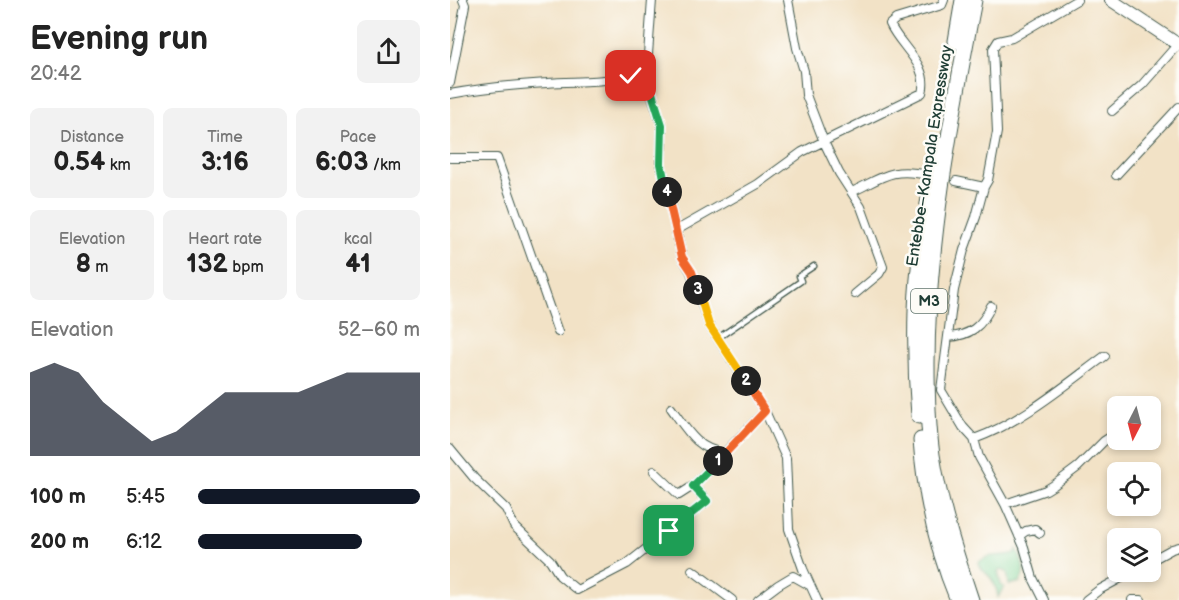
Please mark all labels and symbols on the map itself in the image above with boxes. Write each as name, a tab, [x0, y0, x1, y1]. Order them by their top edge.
street label: Entebbe–Kampala Expressway	[903, 43, 957, 268]
pin	[605, 50, 656, 101]
pin: 4	[652, 177, 682, 207]
pin: 3	[683, 275, 713, 305]
road number: M3	[911, 289, 947, 313]
pin: 2	[731, 366, 761, 396]
north arrow	[1107, 396, 1161, 450]
pin: 1	[703, 446, 733, 476]
pin	[643, 505, 694, 556]

